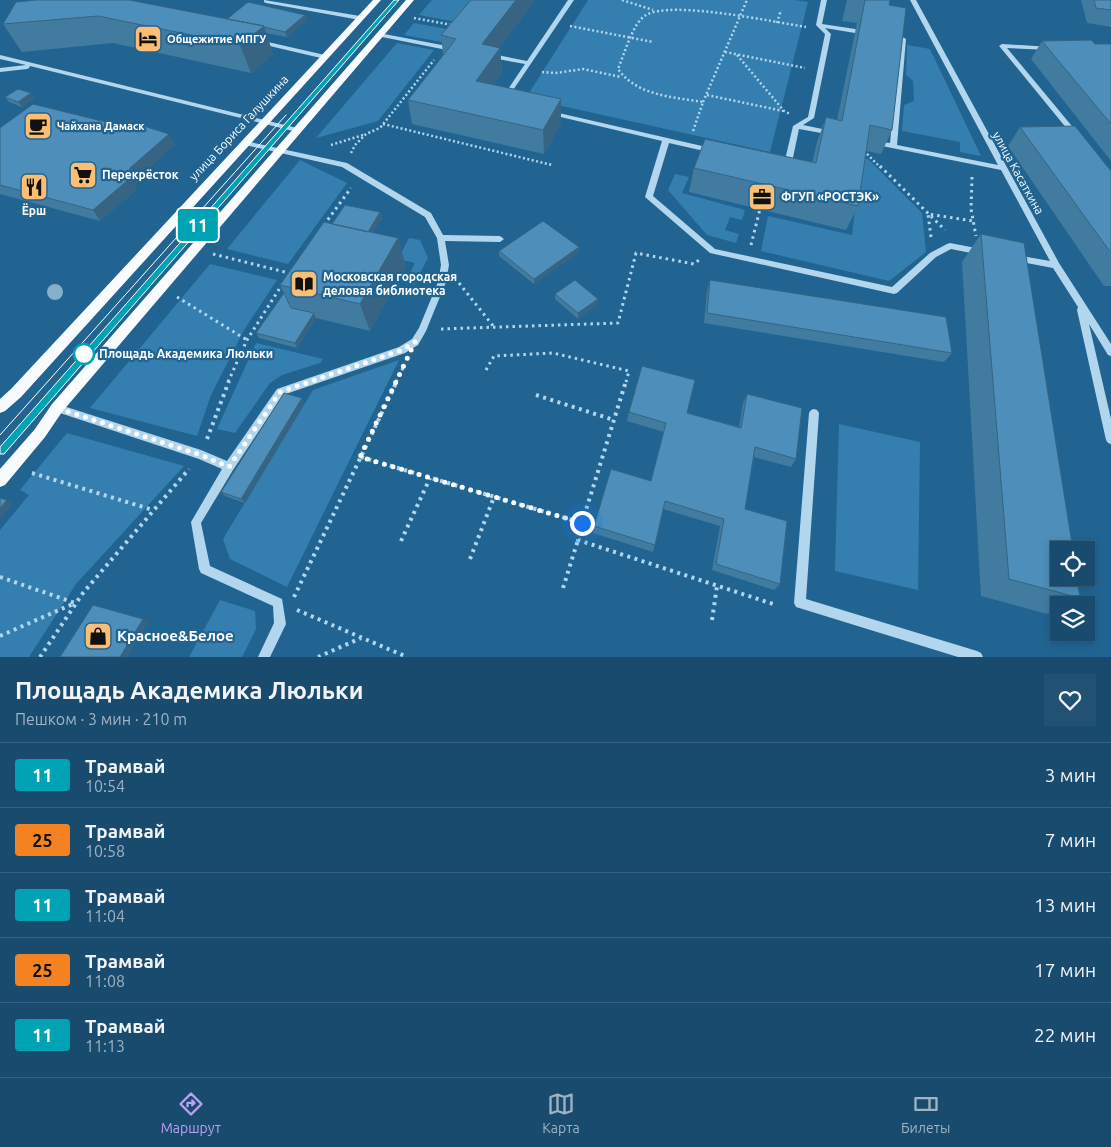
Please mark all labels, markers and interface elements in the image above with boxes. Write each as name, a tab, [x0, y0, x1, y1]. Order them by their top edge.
hotel icon: Общежитие МПГУ	[133, 24, 163, 54]
place label: Общежитие МПГУ	[167, 33, 266, 45]
street label: улица Бориса Галушкина	[187, 72, 291, 183]
cafe icon: Чайхана Дамаск	[23, 111, 53, 141]
place label: Чайхана Дамаск	[57, 120, 145, 132]
street label: улица Касаткина	[990, 129, 1047, 216]
supermarket icon: Перекрёсток	[68, 160, 98, 190]
place label: Перекрёсток	[102, 168, 179, 181]
restaurant icon: Ёрш	[19, 172, 49, 202]
office icon: ФГУП «РОСТЭК»	[747, 182, 777, 212]
place label: ФГУП «РОСТЭК»	[781, 190, 879, 203]
place label: Ёрш	[22, 203, 46, 217]
line badge: 11	[176, 209, 220, 241]
text: 11	[188, 215, 208, 235]
library icon: Московская городская деловая библиотека	[289, 269, 319, 299]
place label: Московская городская деловая библиотека	[323, 270, 457, 297]
marker: Площадь Академика Люльки	[73, 343, 95, 365]
place label: Площадь Академика Люльки	[99, 347, 273, 360]
your location	[570, 511, 595, 536]
map controls	[1050, 541, 1095, 641]
button: locate	[1050, 541, 1095, 586]
button: layers	[1050, 596, 1095, 641]
shop icon: Красное&Белое	[83, 621, 113, 651]
place label: Красное&Белое	[117, 627, 234, 644]
button: heart	[1044, 674, 1096, 726]
text: Площадь Академика Люльки	[15, 677, 363, 704]
text: Пешком · 3 мин · 210 m	[15, 710, 187, 728]
text: Трамвай	[85, 755, 165, 777]
text: 3 мин	[1045, 764, 1096, 786]
text: 11	[32, 765, 53, 785]
text: 10:54	[85, 777, 125, 795]
text: Трамвай	[85, 820, 165, 842]
text: 7 мин	[1045, 829, 1096, 851]
text: 25	[32, 830, 53, 850]
text: 10:58	[85, 842, 125, 860]
text: Трамвай	[85, 885, 165, 907]
text: 13 мин	[1034, 894, 1096, 916]
text: 11	[32, 895, 53, 915]
text: 11:04	[85, 907, 125, 925]
text: Трамвай	[85, 950, 165, 972]
text: 17 мин	[1034, 959, 1096, 981]
text: 25	[32, 960, 53, 980]
text: 11:08	[85, 972, 125, 990]
text: Трамвай	[85, 1015, 165, 1037]
text: 22 мин	[1034, 1024, 1096, 1046]
text: 11	[32, 1025, 53, 1045]
text: 11:13	[85, 1037, 125, 1055]
tab: Маршрут	[161, 1090, 221, 1136]
tab: Карта	[542, 1090, 580, 1136]
tab: Билеты	[901, 1090, 950, 1136]

